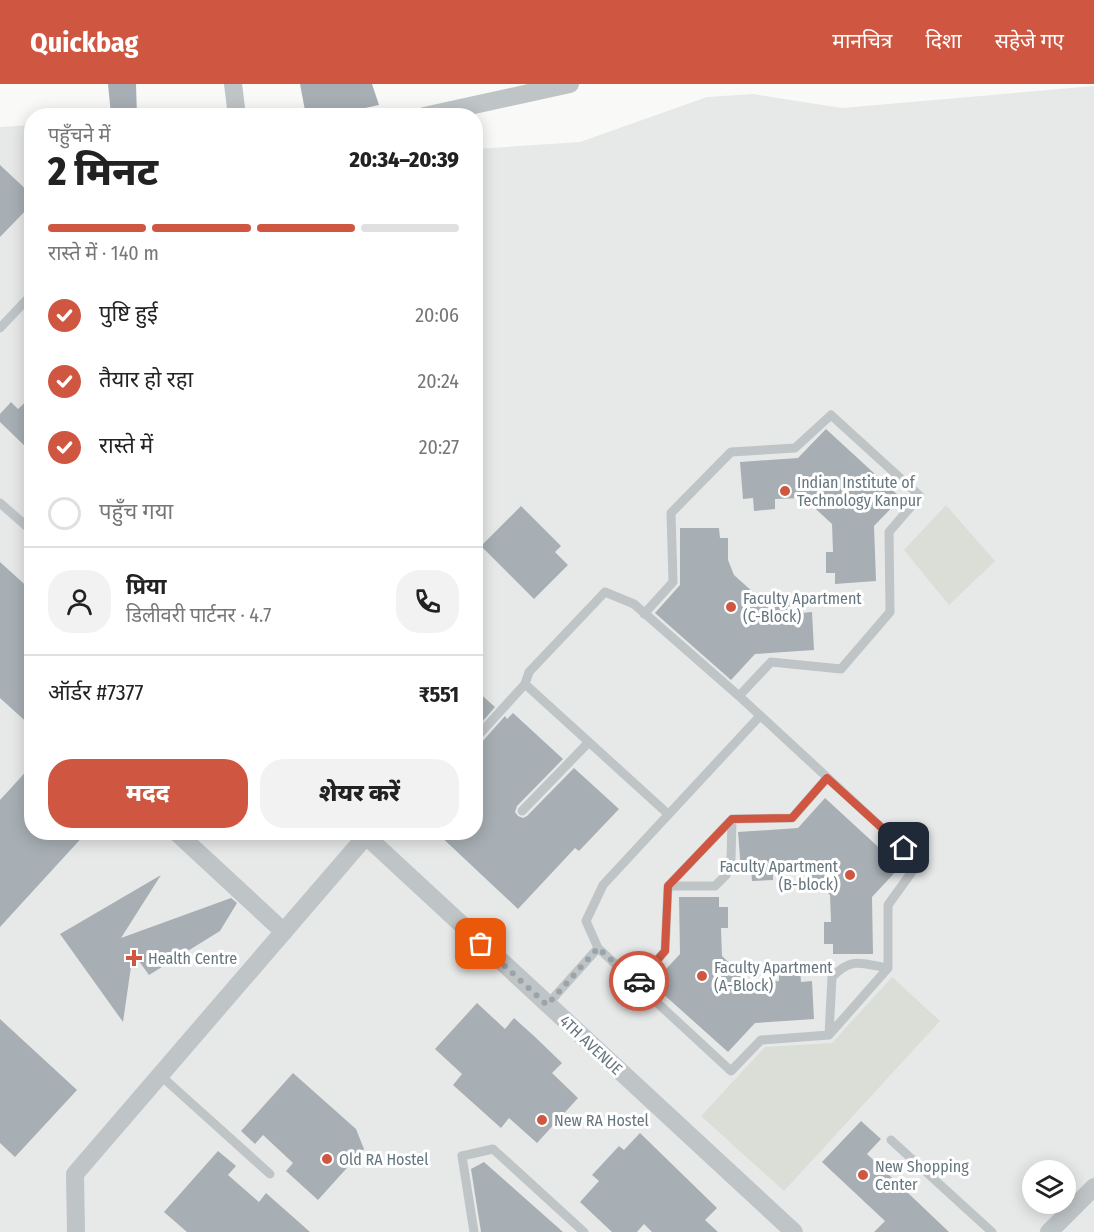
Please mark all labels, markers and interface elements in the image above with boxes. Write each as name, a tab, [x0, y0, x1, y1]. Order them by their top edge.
text: Quickbag	[30, 26, 138, 59]
text: मानचित्र	[832, 28, 892, 54]
text: दिशा	[925, 28, 962, 54]
text: सहेजे गए	[995, 28, 1064, 54]
text: पहुँचने में	[48, 123, 110, 147]
text: 20:34–20:39	[349, 146, 459, 173]
text: 2 मिनट	[48, 149, 158, 195]
text: रास्ते में · 140 m	[48, 241, 159, 265]
icon: check	[48, 299, 81, 332]
text: पुष्टि हुई	[99, 300, 158, 327]
text: 20:06	[415, 303, 459, 327]
icon: check	[48, 365, 81, 398]
text: तैयार हो रहा	[99, 366, 193, 393]
text: 20:24	[417, 369, 459, 393]
icon: check	[48, 431, 81, 464]
text: रास्ते में	[99, 432, 153, 459]
text: 20:27	[419, 435, 459, 459]
place label: Indian Institute of Technology Kanpur	[797, 473, 922, 510]
marker: Indian Institute of Technology Kanpur	[778, 484, 792, 498]
text: पहुँच गया	[99, 498, 173, 525]
button: person	[48, 570, 111, 633]
button: phone	[396, 570, 459, 633]
text: प्रिया	[126, 573, 166, 600]
place label: Faculty Apartment (C-Block)	[743, 589, 862, 626]
marker: Faculty Apartment (C-Block)	[724, 600, 738, 614]
text: डिलीवरी पार्टनर · 4.7	[126, 603, 271, 627]
text: ऑर्डर #7377	[48, 679, 143, 706]
text: ₹551	[419, 681, 459, 708]
button: मदद	[48, 759, 248, 828]
button: शेयर करें	[260, 759, 459, 828]
pin	[878, 822, 929, 873]
icon: home	[887, 831, 920, 864]
place label: Faculty Apartment (B-block)	[719, 857, 839, 894]
marker: Faculty Apartment (B-block)	[843, 868, 857, 882]
pin	[455, 918, 506, 969]
icon: bag	[464, 927, 497, 960]
marker: Health Centre	[125, 949, 143, 967]
place label: Health Centre	[148, 949, 237, 968]
courier	[609, 951, 669, 1011]
place label: Faculty Apartment (A-Block)	[714, 958, 833, 995]
icon: car	[623, 965, 656, 998]
marker: Faculty Apartment (A-Block)	[695, 969, 709, 983]
street label: 4TH AVENUE	[556, 1011, 626, 1079]
place label: New RA Hostel	[554, 1111, 649, 1130]
marker: New RA Hostel	[535, 1113, 549, 1127]
place label: Old RA Hostel	[339, 1150, 429, 1169]
marker: Old RA Hostel	[320, 1152, 334, 1166]
place label: New Shopping Center	[875, 1157, 969, 1194]
map controls	[1022, 1160, 1076, 1214]
button: layers	[1022, 1160, 1076, 1214]
marker: New Shopping Center	[856, 1168, 870, 1182]

